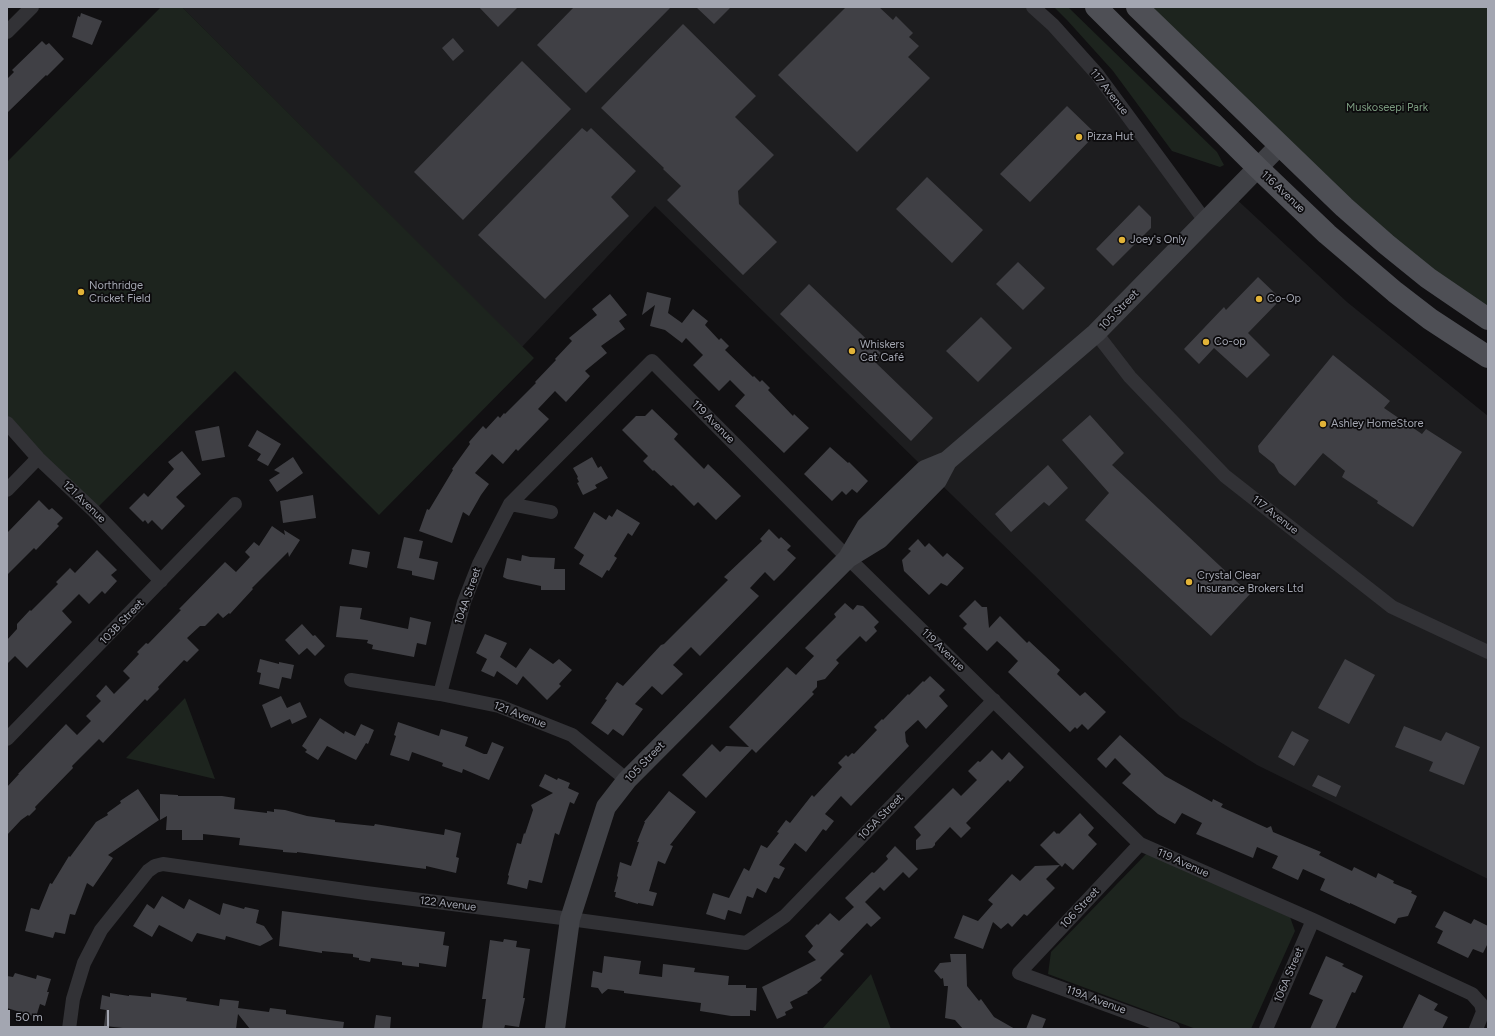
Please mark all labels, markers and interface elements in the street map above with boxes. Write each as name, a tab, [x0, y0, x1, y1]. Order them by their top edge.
street label: 117 Avenue	[1087, 66, 1131, 118]
park label: Muskoseepi Park	[1346, 101, 1428, 115]
place label: Pizza Hut	[1087, 130, 1134, 144]
marker: Pizza Hut	[1074, 132, 1084, 142]
street label: 116 Avenue	[1258, 168, 1308, 216]
place label: Joey's Only	[1130, 233, 1187, 247]
marker: Joey's Only	[1117, 235, 1127, 245]
place label: Northridge Cricket Field	[89, 279, 151, 305]
marker: Northridge Cricket Field	[76, 287, 86, 297]
street label: 105 Street	[1096, 287, 1142, 333]
place label: Co-Op	[1267, 292, 1301, 306]
marker: Co-Op	[1254, 294, 1264, 304]
place label: Co-op	[1214, 335, 1246, 349]
marker: Co-op	[1201, 337, 1211, 347]
place label: Whiskers Cat Café	[860, 338, 904, 364]
marker: Whiskers Cat Café	[847, 346, 857, 356]
street label: 119 Avenue	[689, 398, 737, 446]
place label: Ashley HomeStore	[1331, 417, 1423, 431]
marker: Ashley HomeStore	[1318, 419, 1328, 429]
street label: 121 Avenue	[60, 478, 108, 526]
street label: 117 Avenue	[1249, 493, 1301, 537]
street label: 104A Street	[452, 566, 484, 626]
place label: Crystal Clear Insurance Brokers Ltd	[1197, 569, 1303, 595]
marker: Crystal Clear Insurance Brokers Ltd	[1184, 577, 1194, 587]
street label: 103B Street	[97, 597, 147, 647]
street label: 119 Avenue	[919, 626, 967, 674]
street label: 121 Avenue	[492, 699, 548, 731]
street label: 105 Street	[622, 739, 668, 785]
street label: 105A Street	[856, 791, 906, 843]
street label: 119 Avenue	[1155, 846, 1211, 880]
street label: 106 Street	[1058, 885, 1102, 931]
street label: 122 Avenue	[419, 894, 477, 914]
street label: 106A Street	[1271, 945, 1307, 1005]
street label: 119A Avenue	[1064, 983, 1128, 1017]
scale bar	[10, 1002, 111, 1028]
text: 50 m	[15, 1010, 43, 1024]

